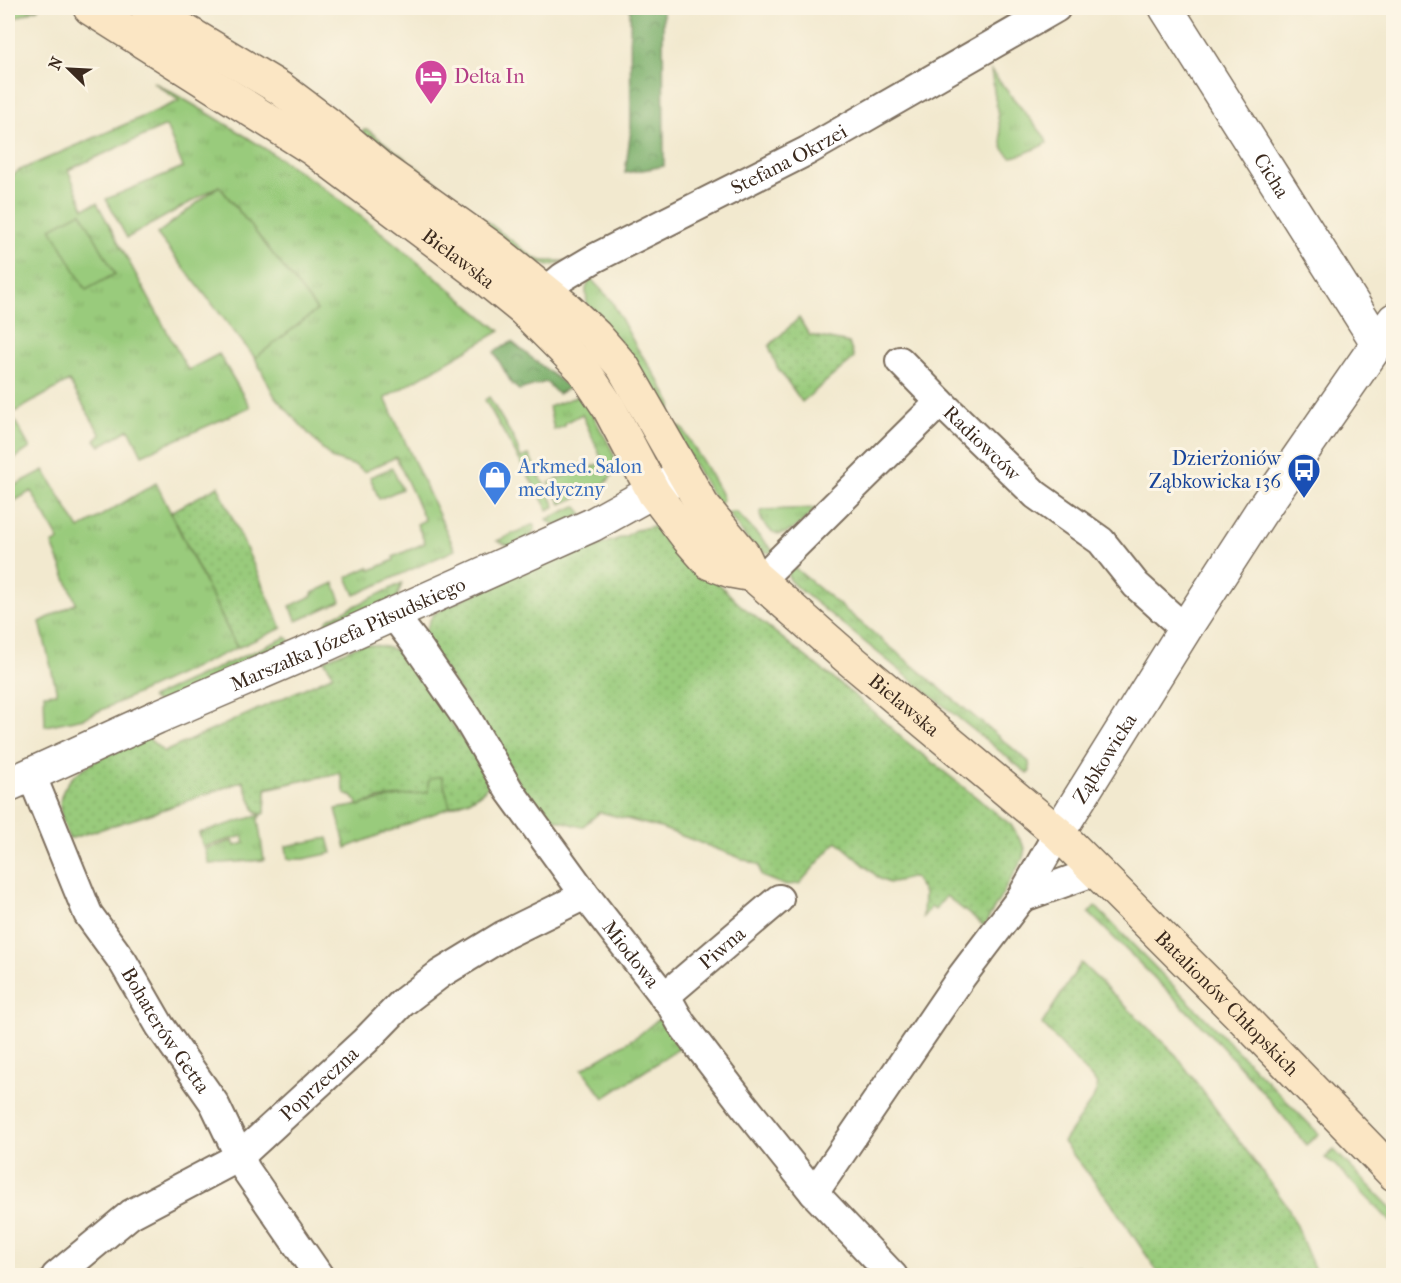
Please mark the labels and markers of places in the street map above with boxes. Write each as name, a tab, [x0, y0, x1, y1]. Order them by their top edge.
hotel icon: Delta In	[413, 58, 449, 105]
place label: Delta In	[454, 65, 525, 88]
place label: Dzierżoniów Ząbkowicka 136	[1149, 447, 1282, 493]
bus stop icon: Dzierżoniów Ząbkowicka 136	[1286, 452, 1322, 499]
place label: Arkmed. Salon medyczny	[517, 455, 643, 501]
shop icon: Arkmed. Salon medyczny	[477, 459, 513, 506]

